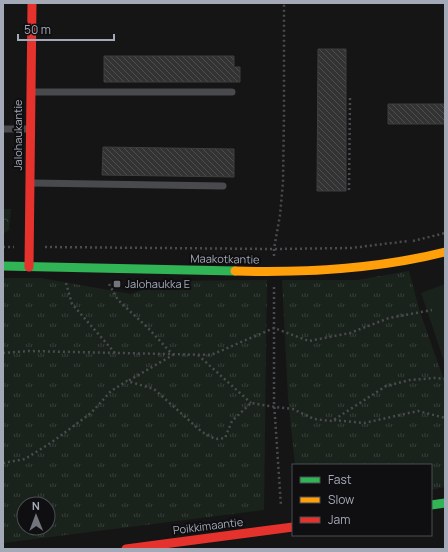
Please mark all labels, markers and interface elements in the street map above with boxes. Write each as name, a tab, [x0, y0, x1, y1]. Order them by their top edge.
scale bar	[18, 16, 114, 42]
text: 50 m	[24, 21, 51, 38]
street label: Jalohaukantie	[10, 99, 25, 170]
street label: Maakotkantie	[190, 250, 260, 267]
place label: Jalohaukka E	[125, 276, 190, 291]
marker: Jalohaukka E	[112, 279, 122, 289]
legend	[292, 464, 432, 536]
text: Fast	[328, 471, 352, 488]
text: Slow	[328, 491, 354, 508]
north arrow	[16, 496, 56, 536]
text: N	[32, 498, 40, 513]
text: Jam	[328, 511, 350, 528]
street label: Poikkimaantie	[172, 514, 244, 537]

